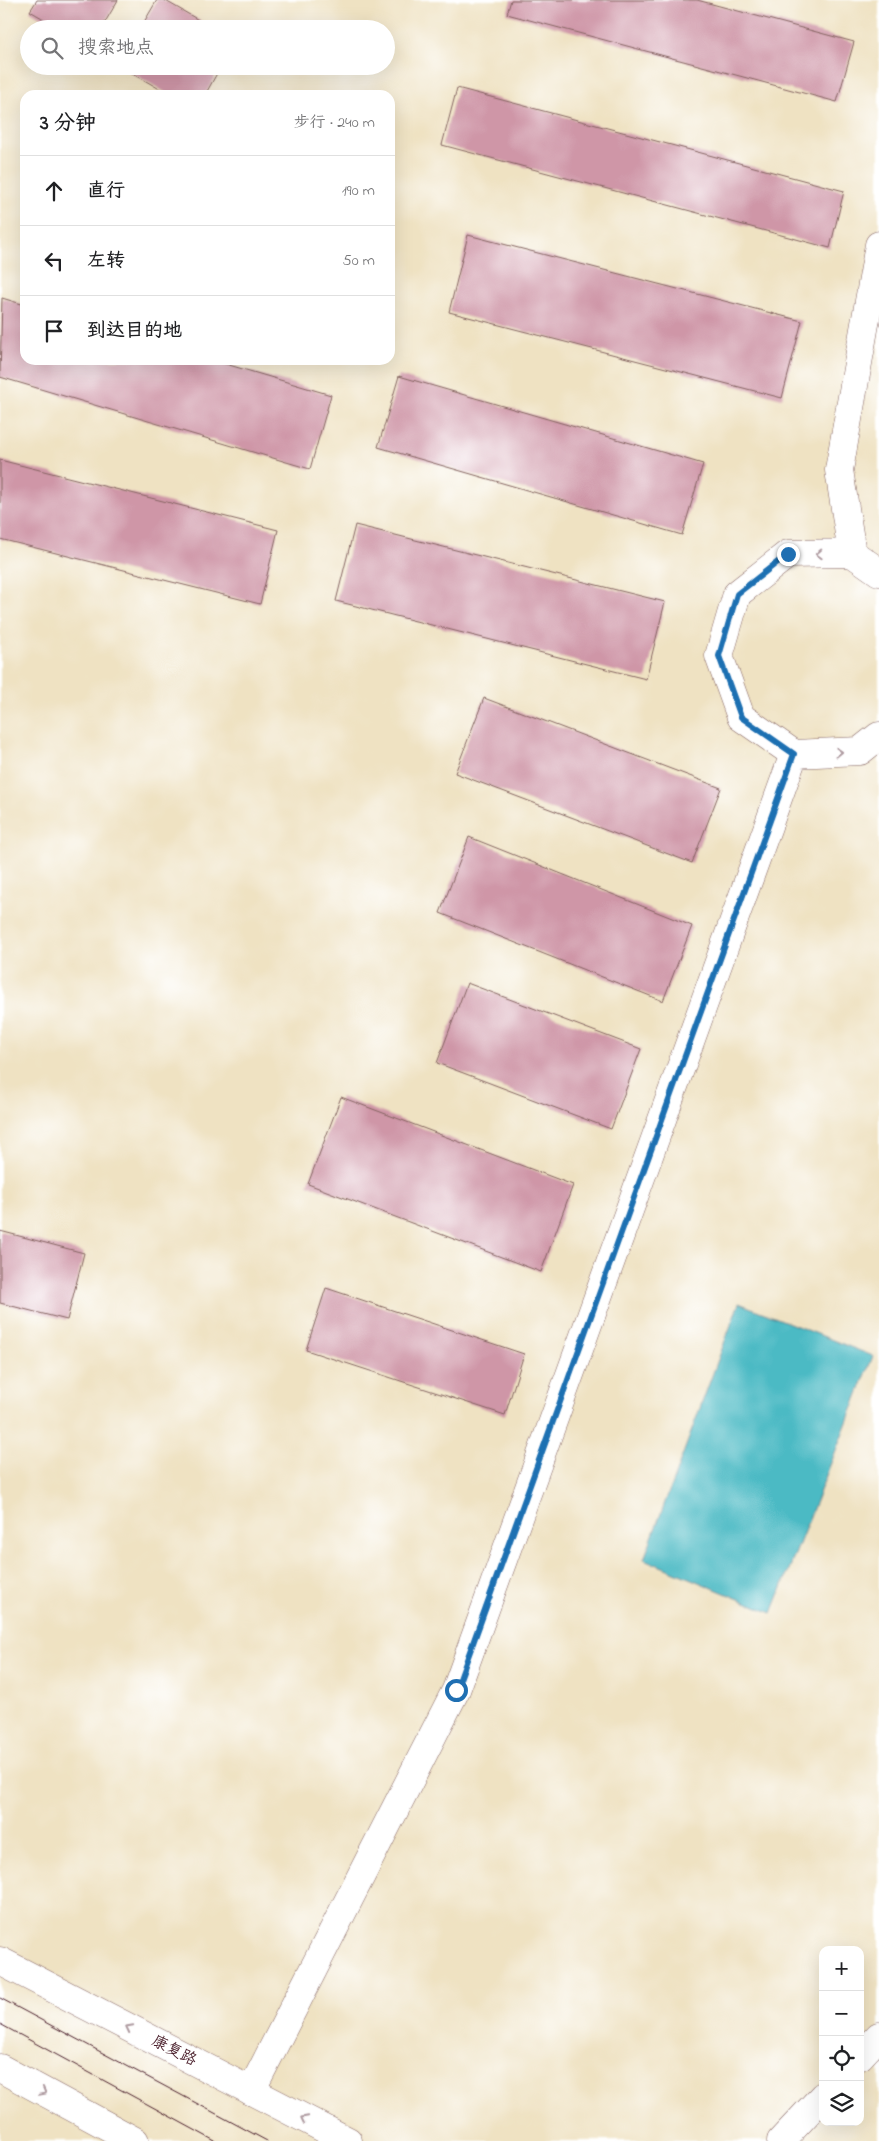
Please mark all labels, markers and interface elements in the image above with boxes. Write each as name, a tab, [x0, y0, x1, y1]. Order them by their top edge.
search box	[20, 20, 395, 75]
icon: search	[38, 34, 66, 62]
text: 搜索地点	[78, 35, 154, 62]
text: 3 分钟	[40, 109, 96, 139]
text: 步行 · 240 m	[294, 111, 375, 135]
icon: ahead	[40, 177, 68, 205]
text: 直行	[87, 178, 125, 205]
text: 190 m	[342, 179, 375, 203]
icon: left	[40, 247, 68, 275]
text: 左转	[87, 248, 125, 275]
text: 50 m	[343, 249, 375, 273]
icon: arrive	[40, 317, 68, 345]
text: 到达目的地	[87, 318, 182, 345]
route end	[777, 543, 800, 566]
one-way arrow	[815, 548, 823, 559]
one-way arrow	[836, 747, 844, 757]
route start	[445, 1679, 468, 1702]
map controls	[819, 1946, 864, 2126]
button: +	[819, 1946, 864, 1991]
button: −	[819, 1991, 864, 2036]
one-way arrow	[125, 2024, 134, 2034]
street label: 康复路	[147, 2029, 201, 2073]
button: locate	[819, 2036, 864, 2081]
button: layers	[819, 2081, 864, 2126]
one-way arrow	[38, 2085, 47, 2095]
one-way arrow	[301, 2115, 310, 2125]

